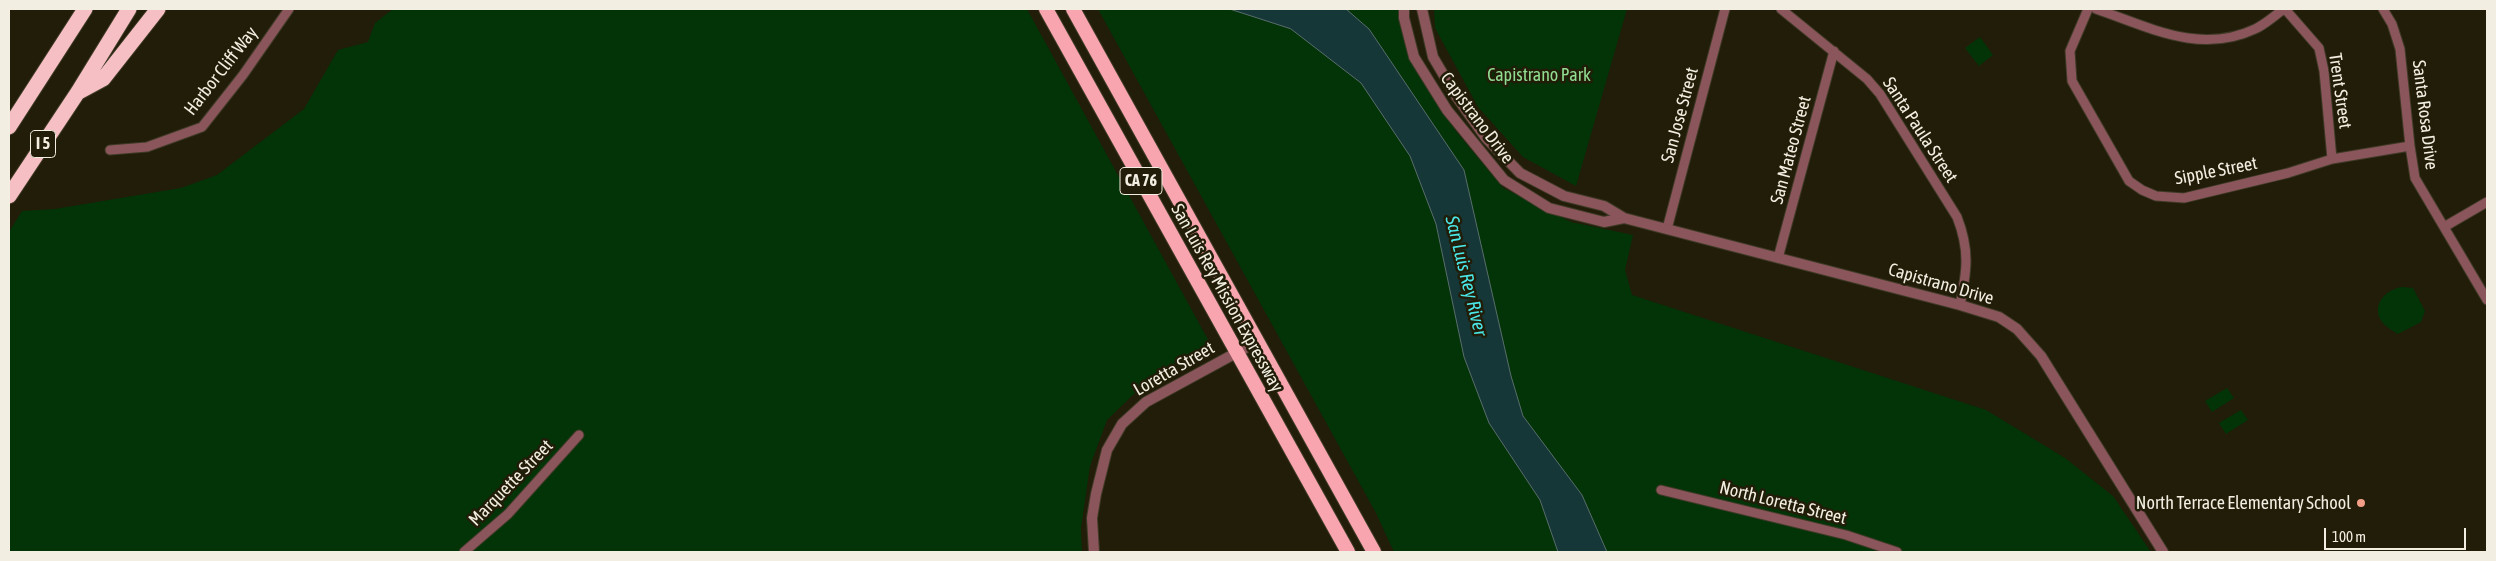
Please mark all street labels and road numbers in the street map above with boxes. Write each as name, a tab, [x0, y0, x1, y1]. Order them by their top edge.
street label: Harbor Cliff Way	[180, 22, 262, 120]
street label: Trent Street	[2324, 52, 2356, 130]
street label: Santa Rosa Drive	[2408, 59, 2442, 171]
street label: San Jose Street	[1657, 65, 1703, 165]
street label: Capistrano Drive	[1436, 68, 1518, 168]
street label: Santa Paula Street	[1878, 73, 1962, 187]
street label: San Mateo Street	[1766, 94, 1816, 206]
road number: I 5	[30, 130, 56, 158]
street label: Sipple Street	[2173, 152, 2259, 190]
road number: CA 76	[1120, 168, 1162, 195]
street label: San Luis Rey Mission Expressway	[1166, 200, 1288, 396]
street label: Capistrano Drive	[1886, 259, 1996, 309]
street label: Loretta Street	[1130, 337, 1218, 401]
street label: Marquette Street	[465, 435, 557, 531]
street label: North Loretta Street	[1717, 477, 1849, 529]

